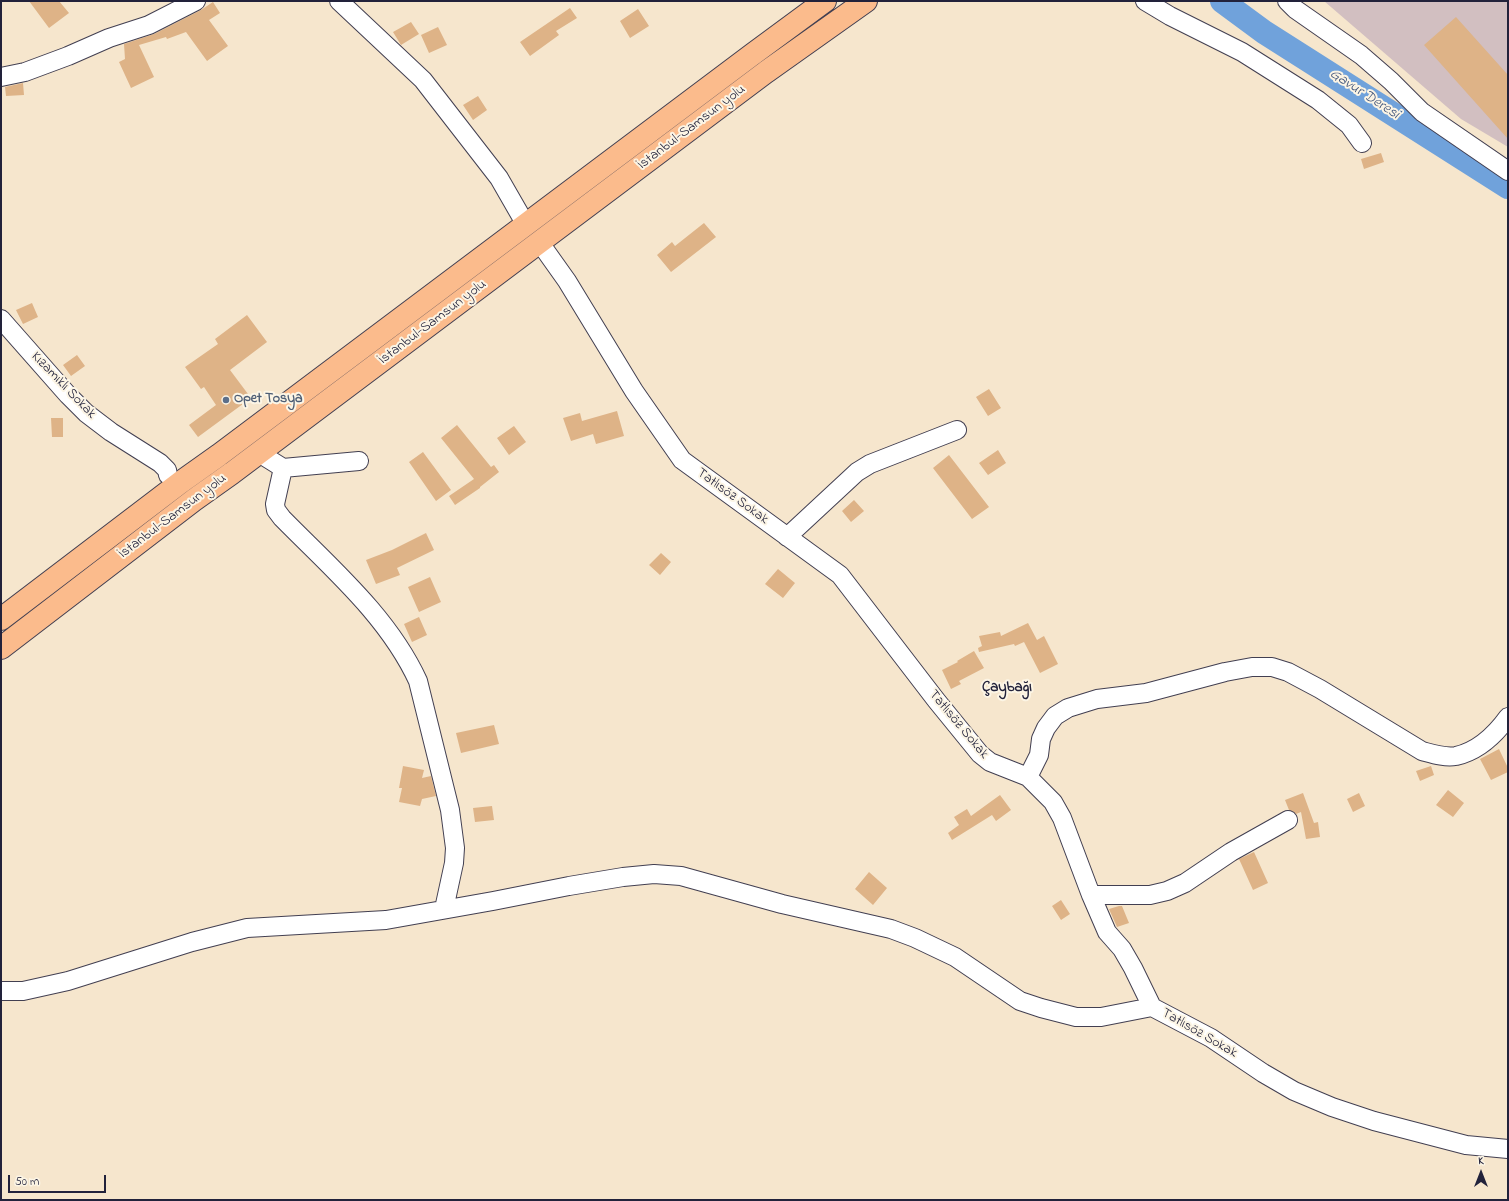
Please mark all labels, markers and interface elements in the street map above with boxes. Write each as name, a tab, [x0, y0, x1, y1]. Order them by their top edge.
water label: Gavur Deresi	[1326, 66, 1402, 124]
street label: İstanbul-Samsun yolu	[635, 82, 749, 174]
street label: İstanbul-Samsun yolu	[376, 277, 490, 369]
street label: Kızamıklı Sokak	[27, 349, 99, 423]
place label: Opet Tosya	[234, 392, 303, 408]
marker: Opet Tosya	[221, 395, 231, 405]
street label: Tatlısöz Sokak	[693, 465, 771, 529]
street label: İstanbul-Samsun yolu	[116, 471, 230, 563]
district label: Çaybağı	[982, 680, 1032, 698]
street label: Tatlısöz Sokak	[924, 687, 992, 763]
street label: Tatlısöz Sokak	[1158, 1006, 1240, 1062]
north arrow	[1461, 1153, 1501, 1193]
text: K	[1478, 1153, 1484, 1169]
scale bar	[10, 1167, 108, 1193]
text: 50 m	[15, 1173, 39, 1191]

